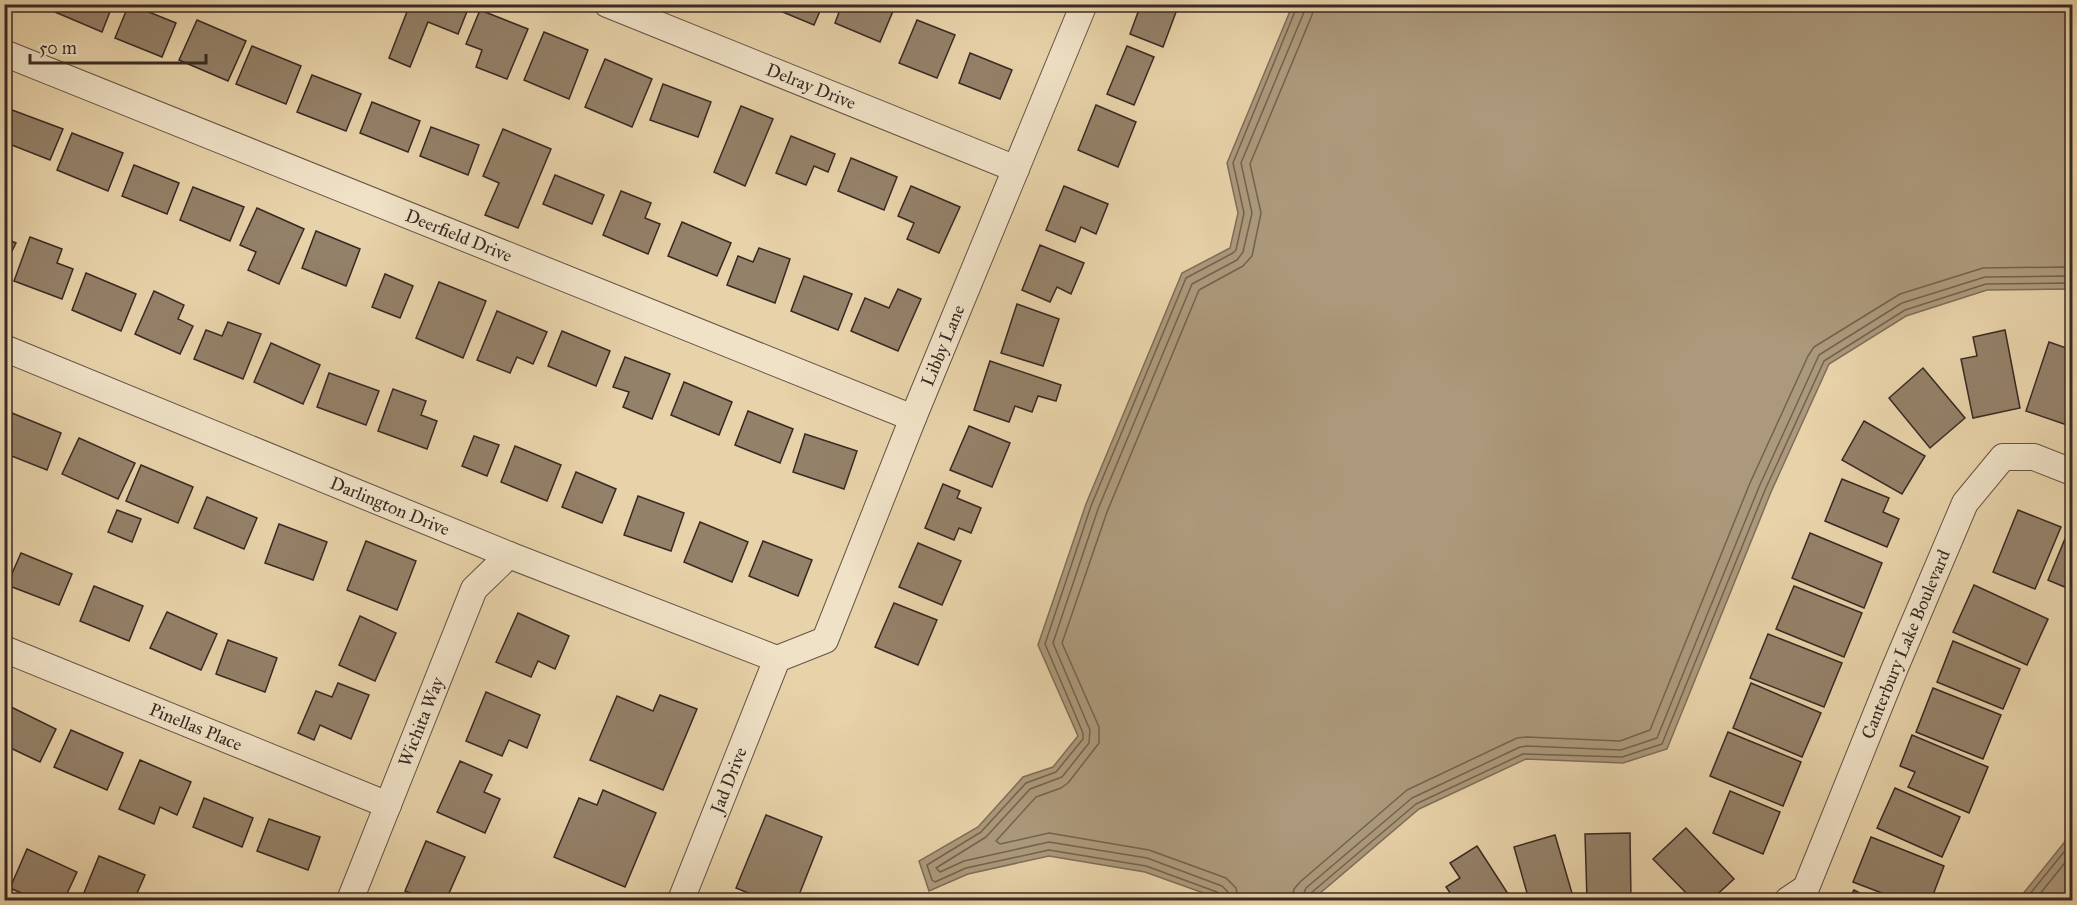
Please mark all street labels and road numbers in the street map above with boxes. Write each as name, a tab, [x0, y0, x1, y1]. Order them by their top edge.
street label: Delray Drive	[763, 58, 859, 114]
street label: Deerfield Drive	[402, 204, 515, 267]
street label: Libby Lane	[916, 301, 970, 389]
street label: Darlington Drive	[327, 472, 453, 540]
street label: Canterbury Lake Boulevard	[1856, 546, 1955, 742]
street label: Wichita Way	[393, 673, 449, 770]
street label: Pinellas Place	[146, 698, 245, 756]
street label: Jad Drive	[705, 744, 752, 819]

